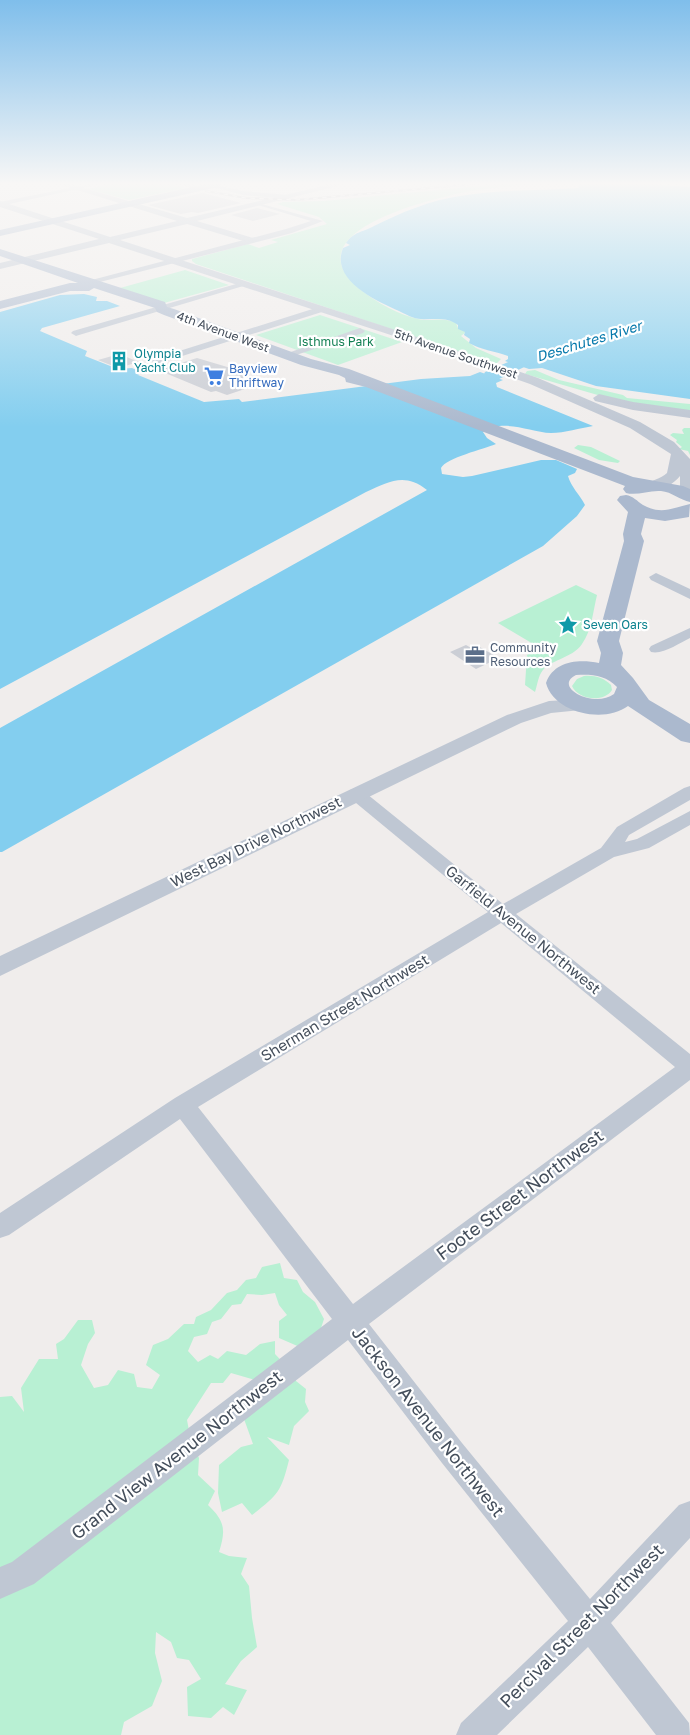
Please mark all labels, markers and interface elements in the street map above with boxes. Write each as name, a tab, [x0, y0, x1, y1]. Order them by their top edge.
street label: 4th Avenue West	[175, 308, 272, 355]
water label: Deschutes River	[534, 316, 646, 365]
street label: 5th Avenue Southwest	[393, 325, 520, 382]
park label: Isthmus Park	[298, 334, 374, 349]
place label: Olympia Yacht Club	[134, 346, 196, 375]
building icon: Olympia Yacht Club	[108, 350, 130, 372]
place label: Bayview Thriftway	[229, 361, 284, 390]
supermarket icon: Bayview Thriftway	[203, 365, 225, 387]
place icon: Seven Oars	[557, 614, 579, 636]
place label: Seven Oars	[583, 617, 648, 632]
place label: Community Resources	[490, 640, 556, 669]
office icon: Community Resources	[464, 644, 486, 666]
street label: West Bay Drive Northwest	[167, 792, 344, 890]
street label: Garfield Avenue Northwest	[443, 861, 605, 997]
street label: Sherman Street Northwest	[257, 950, 432, 1064]
street label: Foote Street Northwest	[431, 1124, 607, 1264]
street label: Jackson Avenue Northwest	[348, 1322, 510, 1521]
street label: Grand View Avenue Northwest	[66, 1365, 286, 1544]
street label: Percival Street Northwest	[495, 1539, 668, 1712]

